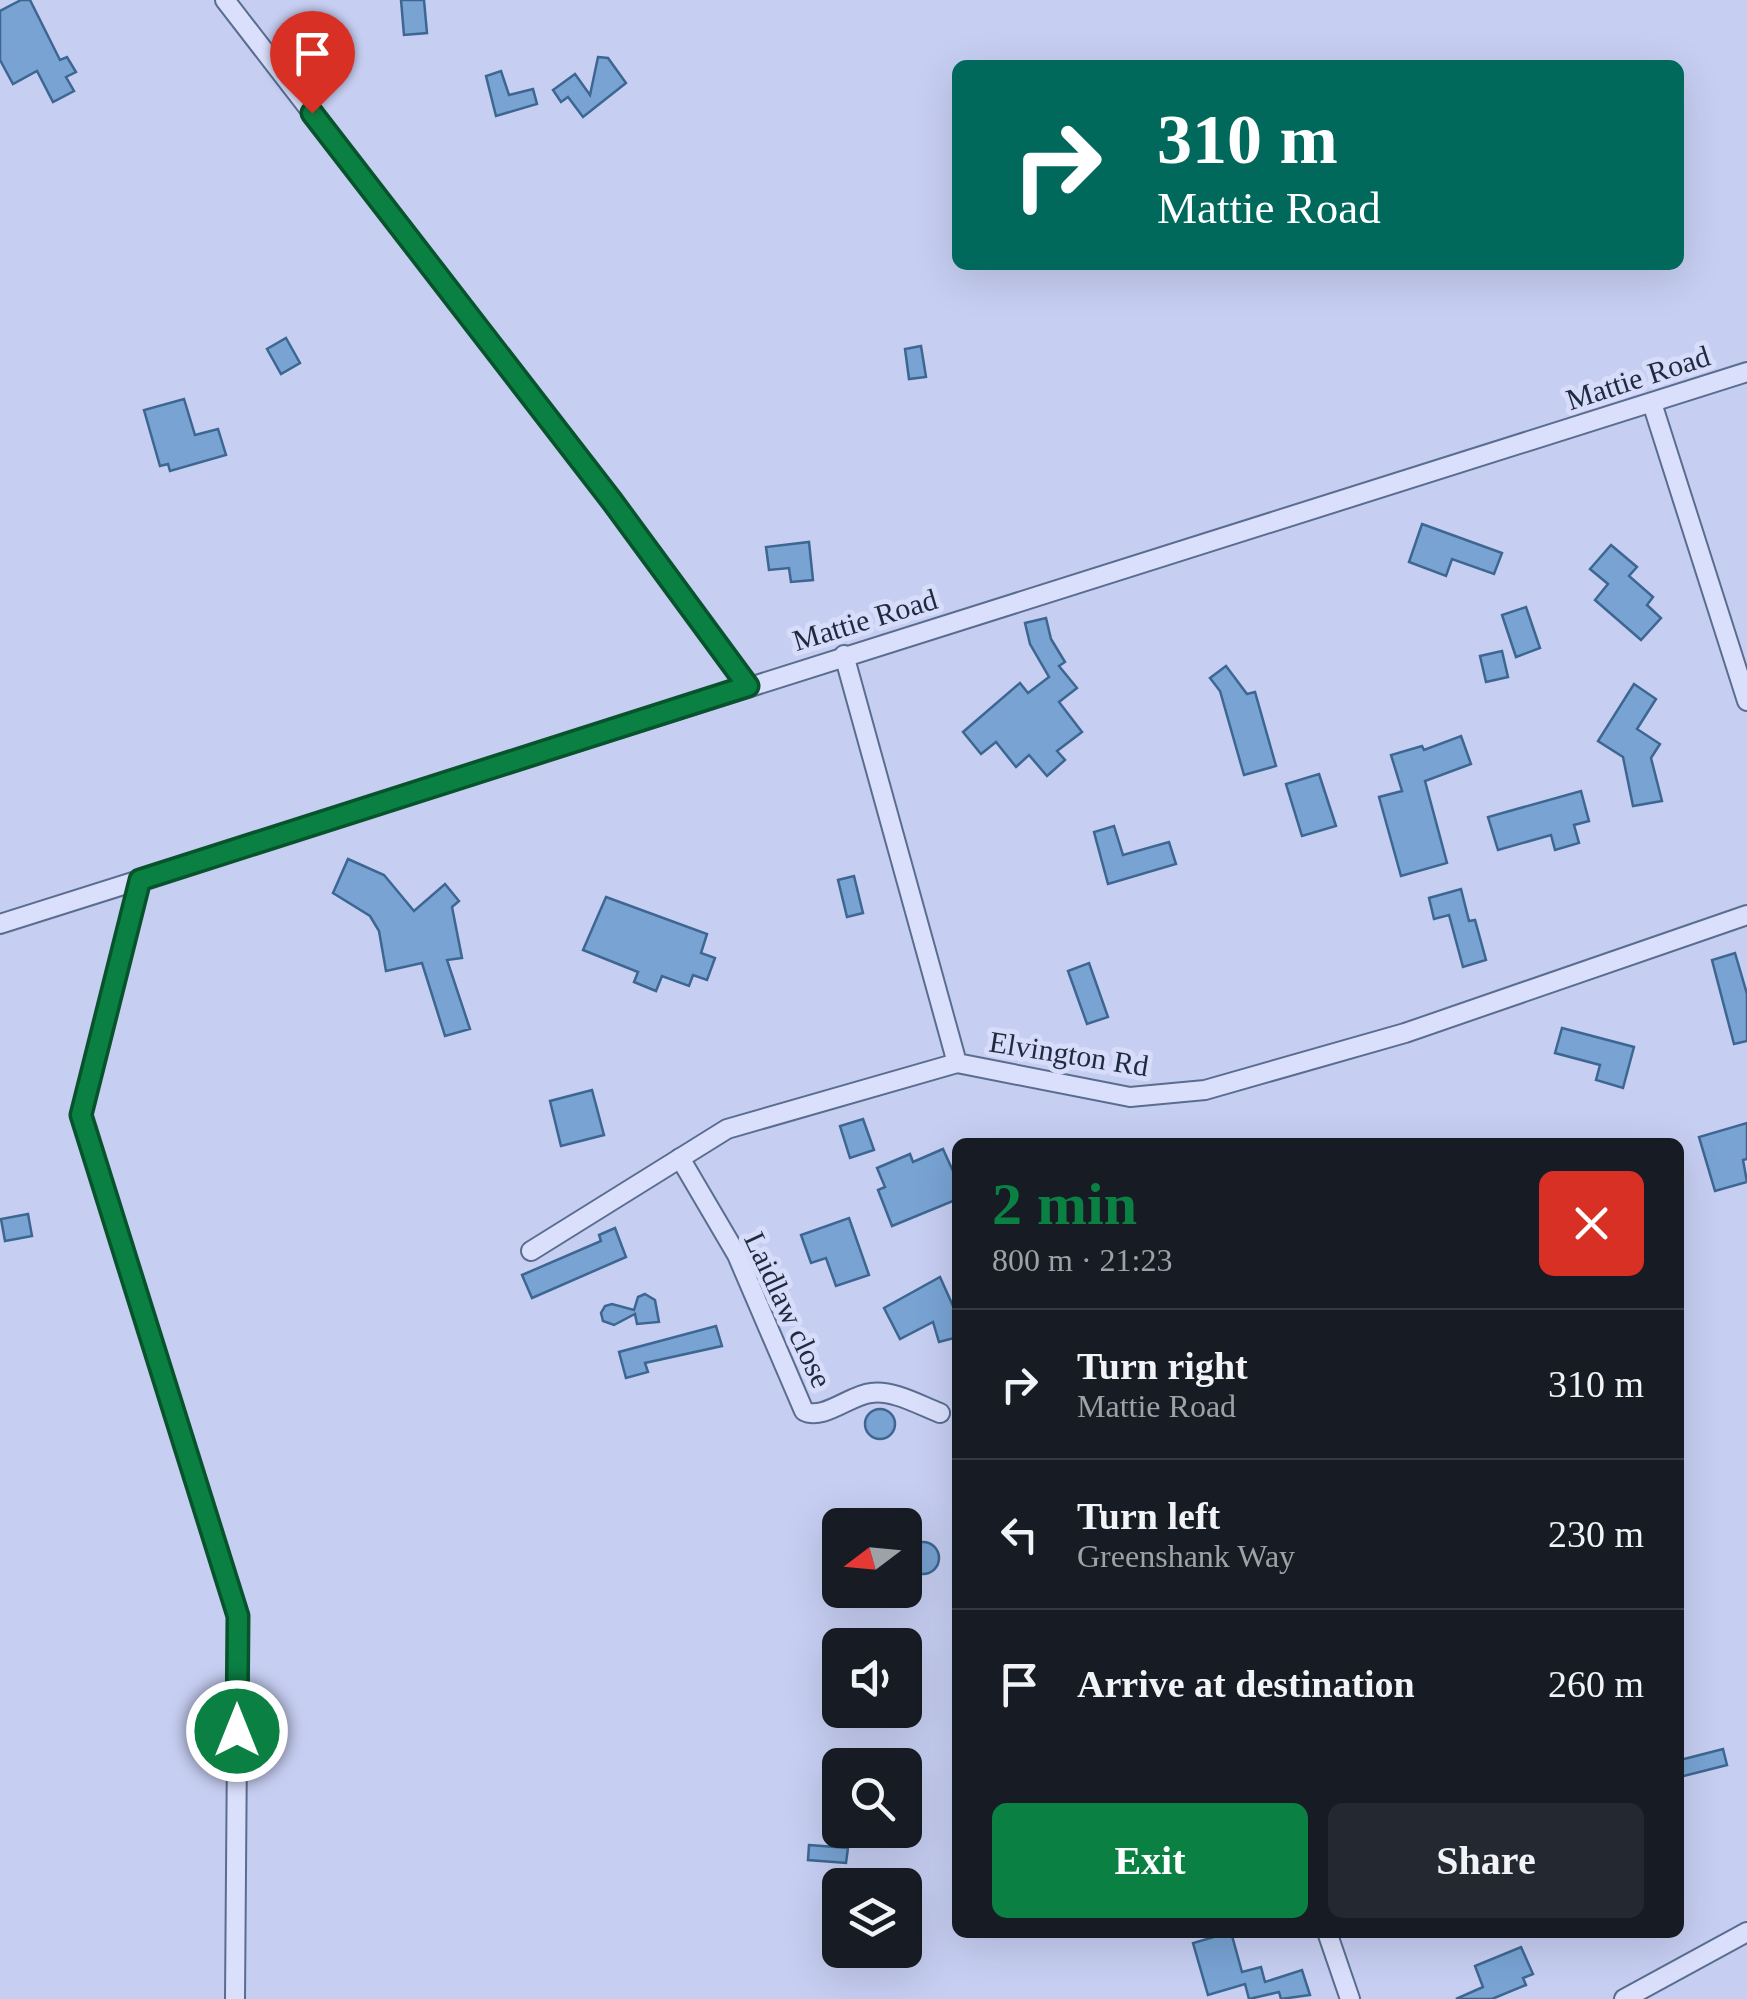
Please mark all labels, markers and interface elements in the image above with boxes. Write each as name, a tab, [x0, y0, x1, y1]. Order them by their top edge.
pin	[270, 11, 355, 114]
icon: arrive	[285, 26, 340, 81]
icon: right	[992, 100, 1122, 230]
text: 310 m	[1157, 101, 1338, 178]
text: Mattie Road	[1157, 183, 1381, 233]
street label: Mattie Road	[1562, 339, 1714, 416]
street label: Mattie Road	[789, 582, 941, 657]
street label: Elvington Rd	[987, 1025, 1151, 1082]
text: 2 min	[992, 1171, 1137, 1237]
button: close	[1539, 1171, 1644, 1276]
street label: Laidlaw close	[738, 1227, 839, 1393]
text: 800 m · 21:23	[992, 1242, 1172, 1278]
text: Turn right	[1077, 1345, 1248, 1387]
icon: right	[992, 1357, 1047, 1412]
text: 310 m	[1548, 1363, 1644, 1405]
text: Mattie Road	[1077, 1388, 1236, 1424]
text: Turn left	[1077, 1495, 1220, 1537]
icon: left	[992, 1507, 1047, 1562]
north arrow	[822, 1508, 922, 1608]
map controls	[822, 1508, 922, 1968]
text: 230 m	[1548, 1513, 1644, 1555]
text: Greenshank Way	[1077, 1538, 1295, 1574]
button: sound	[822, 1628, 922, 1728]
icon: arrive	[992, 1657, 1047, 1712]
text: Arrive at destination	[1077, 1663, 1415, 1705]
text: 260 m	[1548, 1663, 1644, 1705]
position arrow	[185, 1679, 289, 1783]
button: search	[822, 1748, 922, 1848]
button: Exit	[992, 1803, 1308, 1918]
button: Share	[1328, 1803, 1644, 1918]
button: layers	[822, 1868, 922, 1968]

